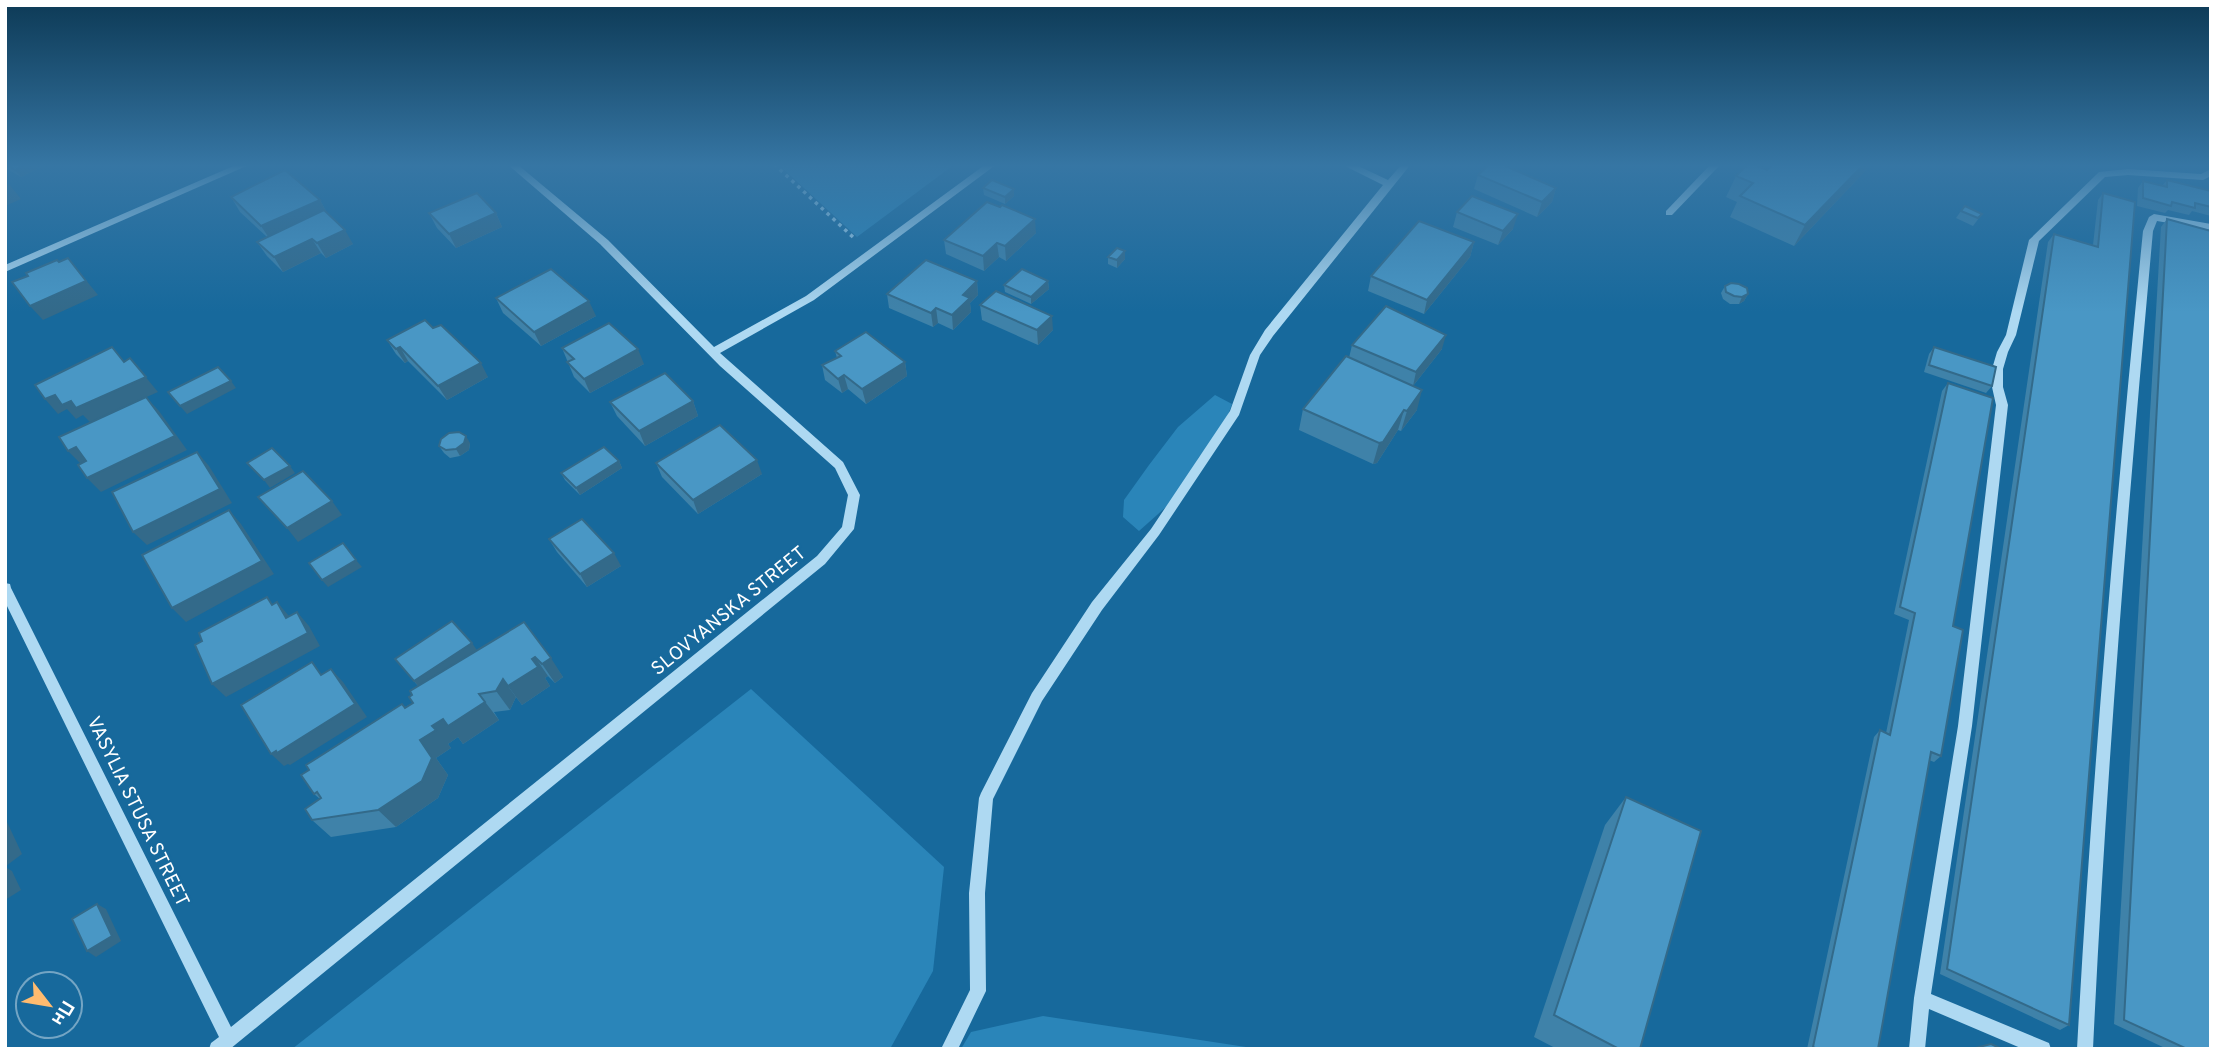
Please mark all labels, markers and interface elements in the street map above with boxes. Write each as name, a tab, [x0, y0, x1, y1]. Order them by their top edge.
street label: SLOVYANSKA STREET	[647, 542, 812, 681]
street label: VASYLIA STUSA STREET	[81, 713, 194, 911]
north arrow	[14, 970, 84, 1040]
text: Пн	[45, 996, 79, 1030]

